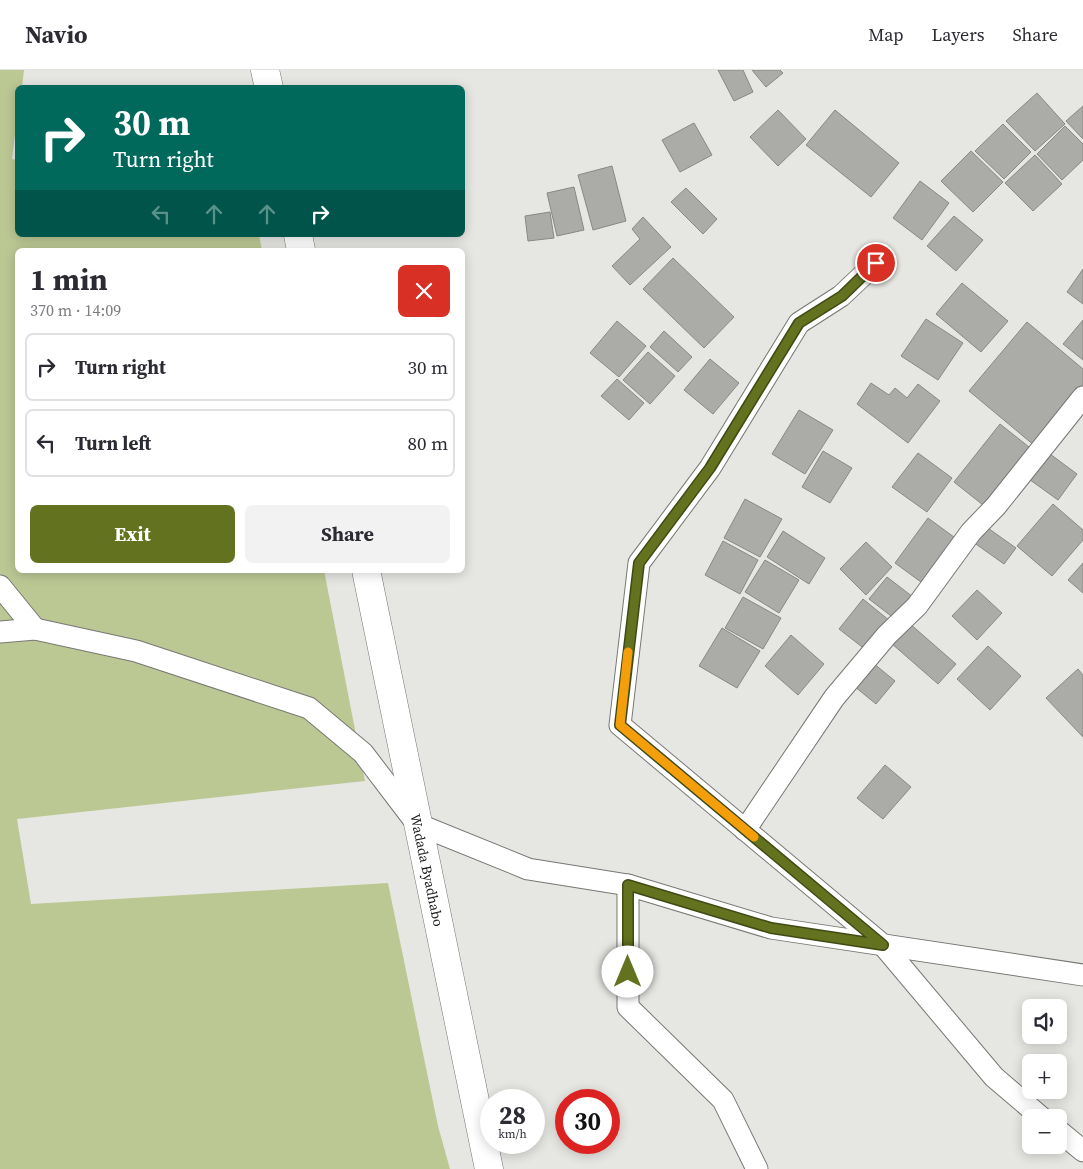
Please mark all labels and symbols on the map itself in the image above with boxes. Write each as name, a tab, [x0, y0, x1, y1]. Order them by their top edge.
pin	[855, 242, 897, 284]
street label: Wadada Byadhabo	[405, 812, 449, 928]
position arrow	[601, 945, 653, 997]
speed limit sign: 30	[555, 1089, 620, 1154]

